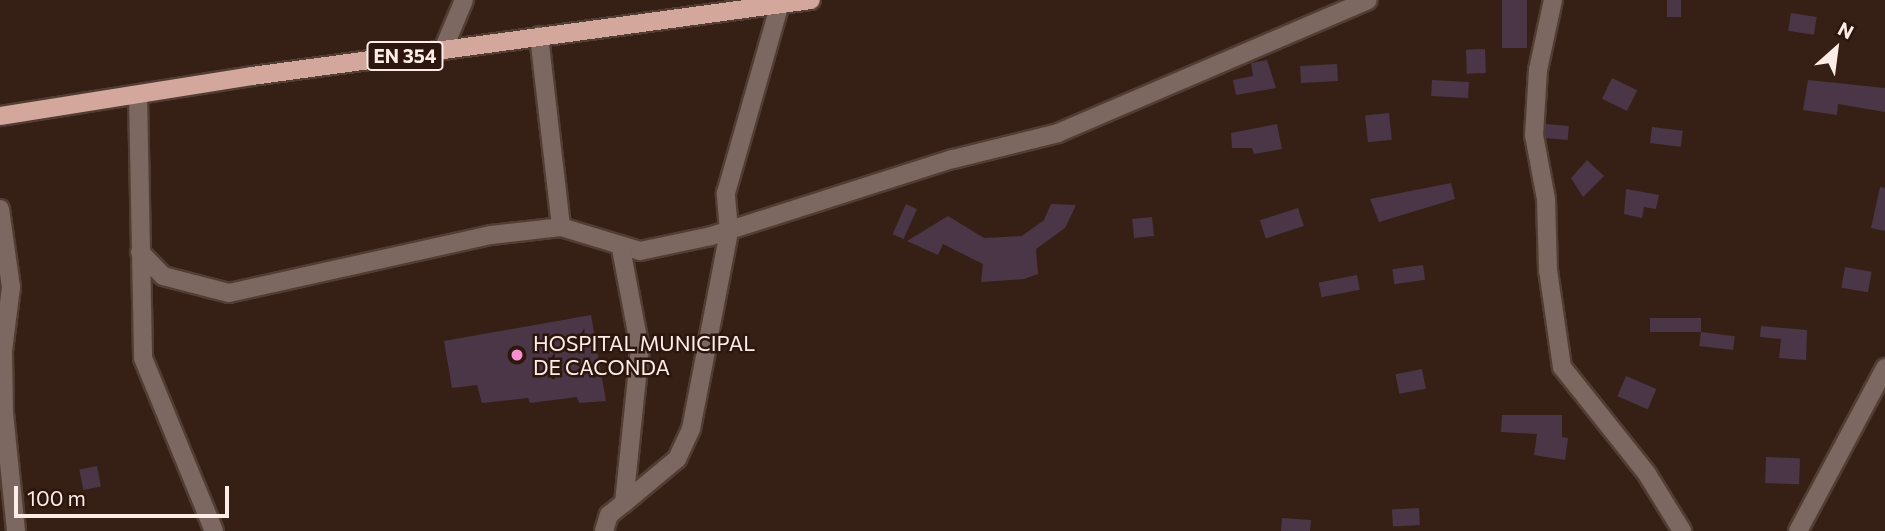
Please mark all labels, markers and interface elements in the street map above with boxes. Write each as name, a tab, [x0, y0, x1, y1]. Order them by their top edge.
north arrow	[1801, 14, 1871, 84]
text: N	[1834, 17, 1858, 44]
road number: EN 354	[365, 40, 445, 72]
place label: HOSPITAL MUNICIPAL DE CACONDA	[533, 330, 755, 380]
marker: HOSPITAL MUNICIPAL DE CACONDA	[507, 345, 527, 365]
scale bar	[18, 472, 233, 516]
text: 100 m	[27, 485, 86, 510]

